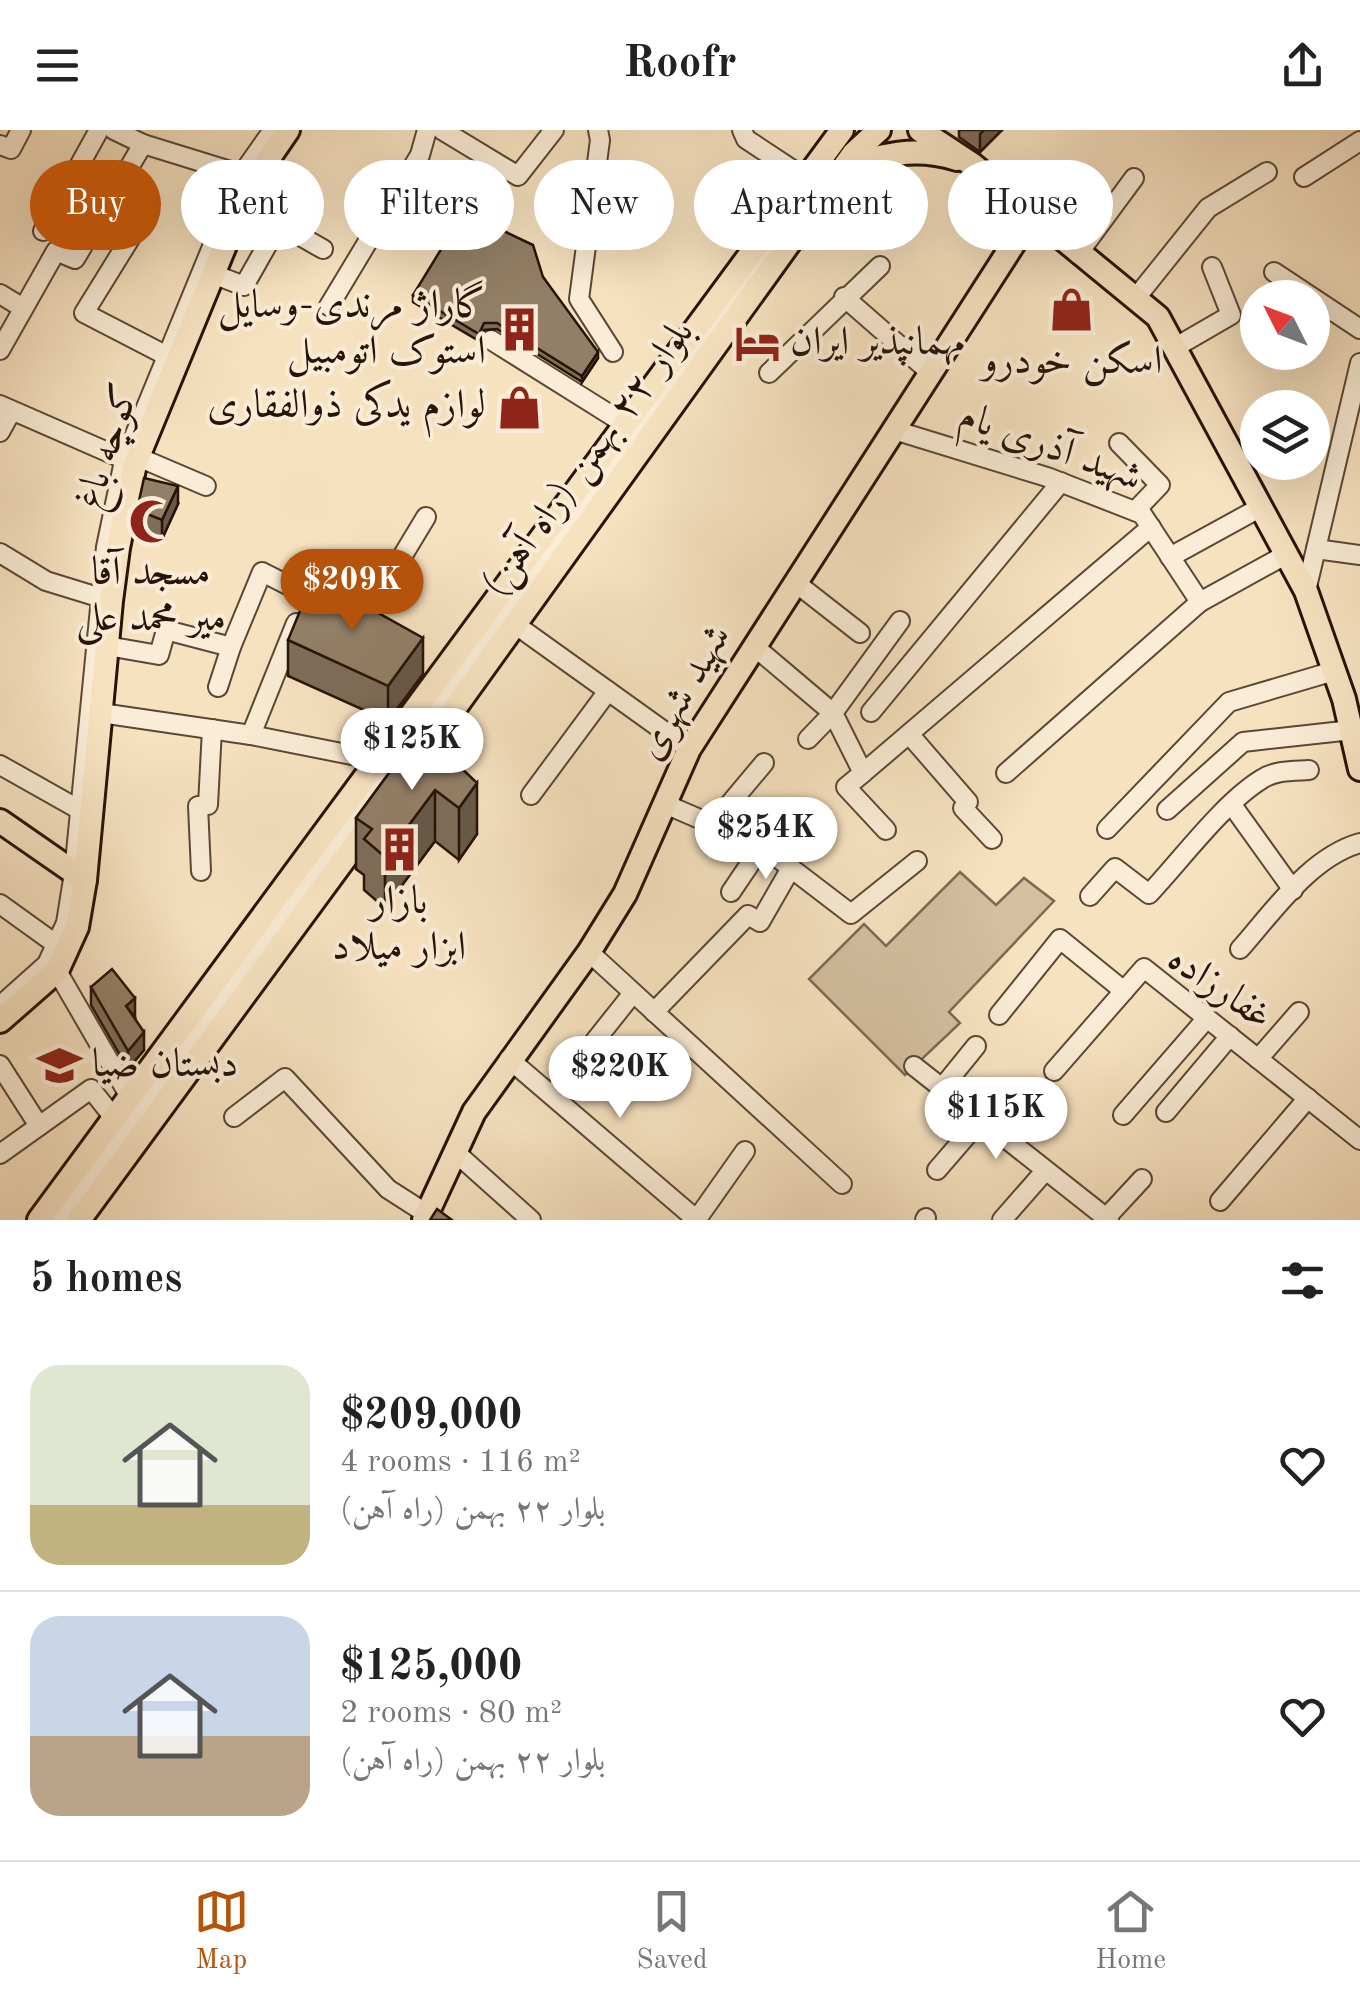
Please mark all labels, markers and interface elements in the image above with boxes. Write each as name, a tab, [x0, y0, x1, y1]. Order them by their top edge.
icon: menu	[30, 38, 85, 93]
icon: share	[1275, 38, 1330, 93]
text: Roofr	[623, 42, 737, 87]
chip: Buy	[30, 160, 161, 250]
chip: Rent	[181, 160, 324, 250]
chip: Filters	[344, 160, 514, 250]
chip: New	[534, 160, 674, 250]
chip: Apartment	[694, 160, 928, 250]
chip: House	[948, 160, 1113, 250]
place label: گاراژ مرندی-وسایل استوک اتومبیل	[218, 280, 486, 378]
north arrow	[1240, 280, 1330, 370]
map controls	[1240, 280, 1330, 480]
shop icon: اسکن خودرو	[1048, 286, 1096, 334]
building icon: گاراژ مرندی-وسایل استوک اتومبیل	[495, 306, 543, 354]
street label: بلوار ۲۲ بهمن (راه آهن)	[470, 309, 706, 607]
hotel icon: مهمانپذیر ایران	[733, 320, 781, 368]
place label: مهمانپذیر ایران	[790, 324, 965, 366]
place label: اسکن خودرو	[978, 340, 1162, 387]
street label: کوچه باغ	[69, 379, 157, 518]
place label: لوازم یدکی ذوالفقاری	[207, 379, 486, 438]
shop icon: لوازم یدکی ذوالفقاری	[495, 383, 543, 431]
street label: شهید آذری یام	[950, 390, 1149, 510]
button: layers	[1240, 390, 1330, 480]
mosque icon: مسجد آقا میر محمد علی	[127, 497, 175, 545]
place label: مسجد آقا میر محمد علی	[76, 547, 226, 646]
pin: $209K	[282, 549, 422, 634]
text: $209K	[303, 565, 401, 597]
street label: شهید شهری	[631, 619, 741, 768]
pin: $125K	[342, 708, 482, 793]
text: $125K	[363, 724, 461, 756]
pin: $254K	[696, 797, 836, 882]
text: $254K	[717, 813, 815, 845]
building icon: بازار ابزار میلاد	[375, 826, 423, 874]
place label: بازار ابزار میلاد	[332, 883, 466, 969]
street label: غفارزاده	[1160, 939, 1278, 1039]
pin: $220K	[550, 1036, 690, 1121]
school or university icon: دبستان ضیا	[35, 1042, 83, 1090]
place label: دبستان ضیا	[92, 1046, 238, 1086]
text: $220K	[571, 1052, 669, 1084]
pin: $115K	[926, 1077, 1066, 1162]
text: $115K	[947, 1093, 1045, 1125]
icon: filters	[1275, 1253, 1330, 1308]
text: 5 homes	[30, 1259, 182, 1301]
text: $209,000	[340, 1396, 522, 1438]
icon: home	[110, 1405, 230, 1525]
icon: heart	[1275, 1438, 1330, 1493]
text: 4 rooms · 116 m²	[340, 1447, 581, 1479]
text: بلوار ۲۲ بهمن (راه آهن)	[340, 1495, 605, 1527]
text: $125,000	[340, 1647, 522, 1689]
icon: home	[110, 1656, 230, 1776]
icon: heart	[1275, 1689, 1330, 1744]
text: 2 rooms · 80 m²	[340, 1698, 562, 1730]
text: بلوار ۲۲ بهمن (راه آهن)	[340, 1746, 605, 1778]
tab: Map	[194, 1884, 249, 1979]
tab: Saved	[636, 1884, 708, 1979]
tab: Home	[1095, 1884, 1166, 1979]

